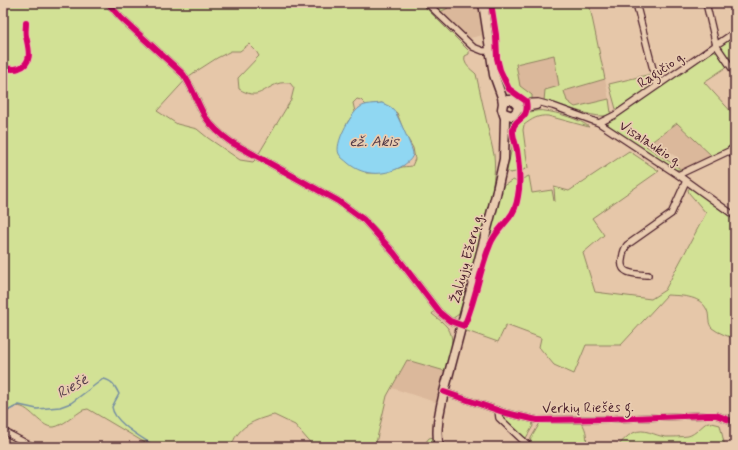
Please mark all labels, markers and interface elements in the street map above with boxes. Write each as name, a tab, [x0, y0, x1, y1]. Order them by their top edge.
street label: Ragučio g.	[634, 47, 690, 94]
street label: Visalaukio g.	[616, 117, 685, 171]
water label: ež. Akis	[349, 132, 400, 152]
street label: Žaliųjų Ežerų g.	[446, 211, 488, 305]
water label: Riešė	[53, 370, 92, 404]
street label: Verkių Riešės g.	[542, 398, 634, 420]

